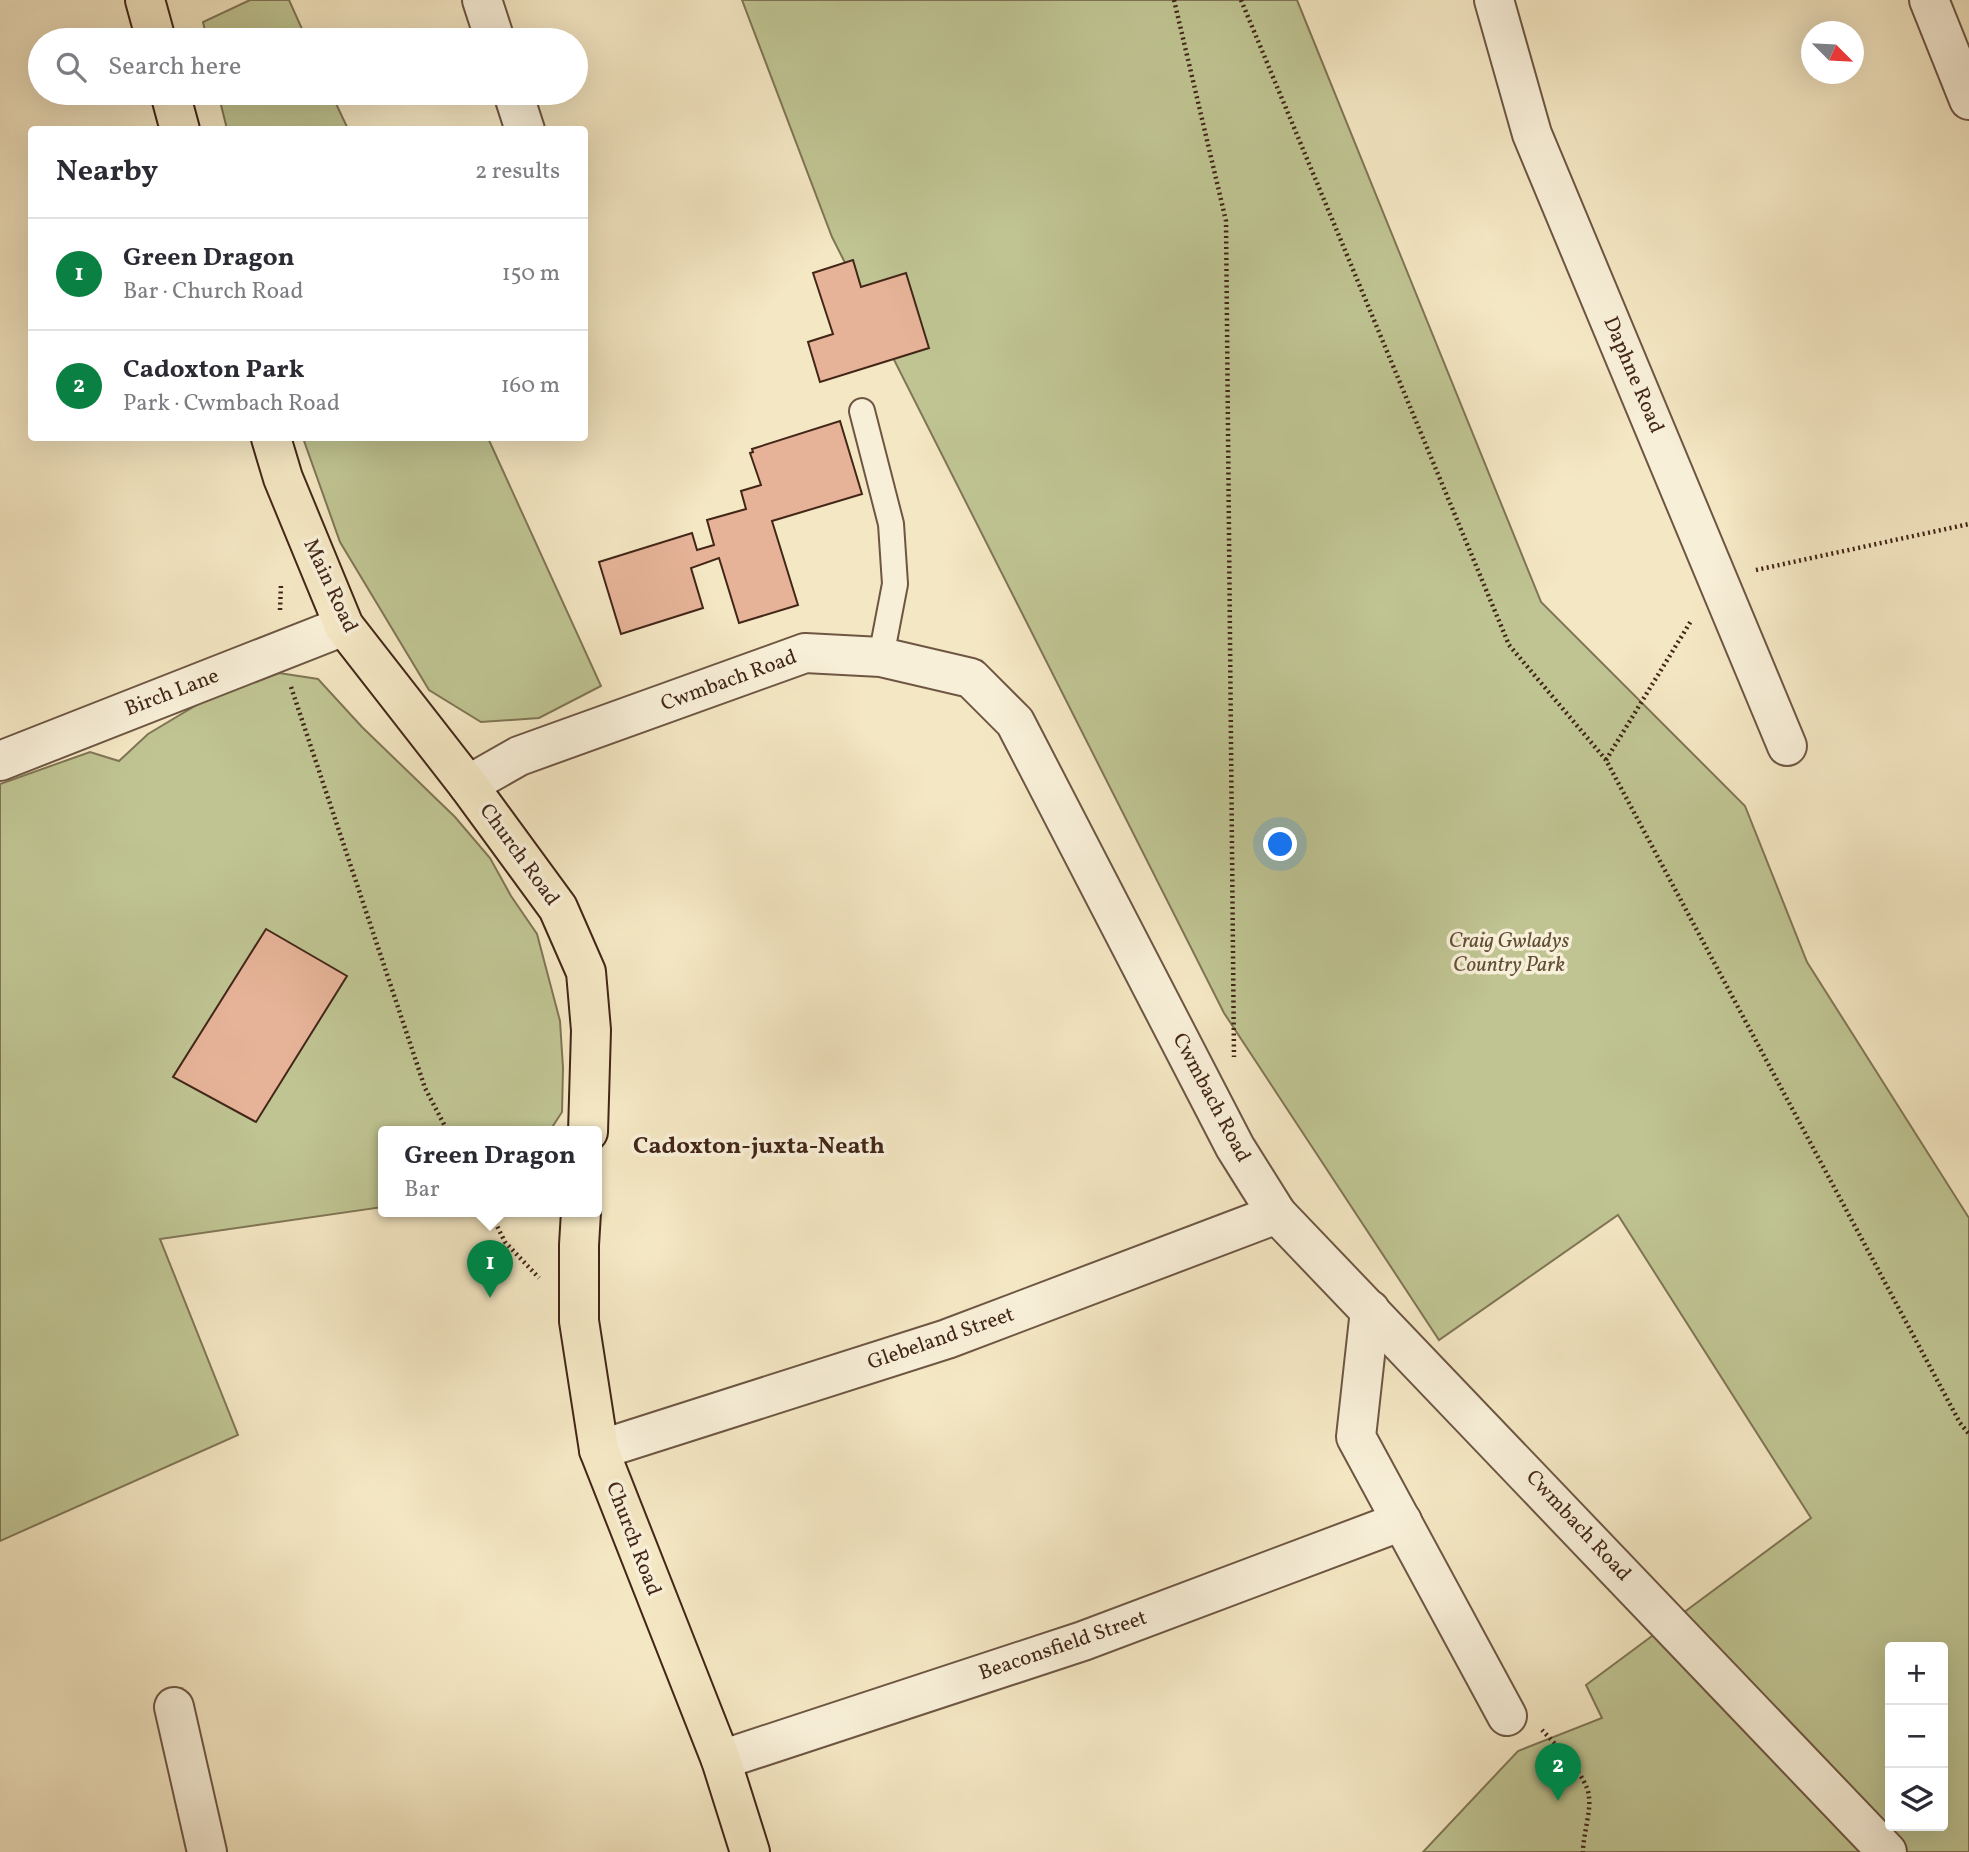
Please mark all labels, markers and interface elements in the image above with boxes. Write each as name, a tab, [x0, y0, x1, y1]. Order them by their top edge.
north arrow	[1801, 21, 1864, 84]
search box	[28, 28, 588, 105]
icon: search	[52, 48, 90, 86]
text: Search here	[108, 49, 241, 85]
text: Nearby	[56, 151, 158, 193]
text: 2 results	[475, 156, 560, 188]
text: Green Dragon	[123, 240, 295, 276]
text: 1	[74, 258, 84, 290]
text: 150 m	[502, 258, 560, 290]
text: Bar · Church Road	[123, 276, 303, 308]
street label: Daphne Road	[1595, 312, 1671, 438]
text: Cadoxton Park	[123, 352, 304, 388]
text: 2	[73, 370, 85, 402]
text: 160 m	[501, 370, 560, 402]
text: Park · Cwmbach Road	[123, 388, 340, 420]
street label: Main Road	[296, 534, 364, 638]
street label: Cwmbach Road	[657, 643, 801, 719]
street label: Birch Lane	[121, 662, 223, 724]
street label: Church Road	[472, 798, 566, 912]
your location	[1263, 827, 1297, 861]
park label: Craig Gwladys Country Park	[1449, 927, 1570, 980]
street label: Cwmbach Road	[1165, 1028, 1257, 1168]
popup	[378, 1126, 602, 1217]
district label: Cadoxton-juxta-Neath	[633, 1130, 885, 1164]
text: Green Dragon	[404, 1138, 576, 1174]
text: Bar	[404, 1174, 440, 1206]
pin: 1	[467, 1240, 513, 1298]
street label: Glebeland Street	[864, 1300, 1018, 1378]
street label: Cwmbach Road	[1519, 1464, 1637, 1588]
street label: Church Road	[598, 1478, 668, 1600]
street label: Beaconsfield Street	[975, 1604, 1151, 1688]
map controls	[1885, 1642, 1948, 1831]
button: +	[1885, 1642, 1948, 1705]
button: −	[1885, 1705, 1948, 1768]
pin: 2	[1535, 1743, 1581, 1801]
button: layers	[1885, 1768, 1948, 1831]

